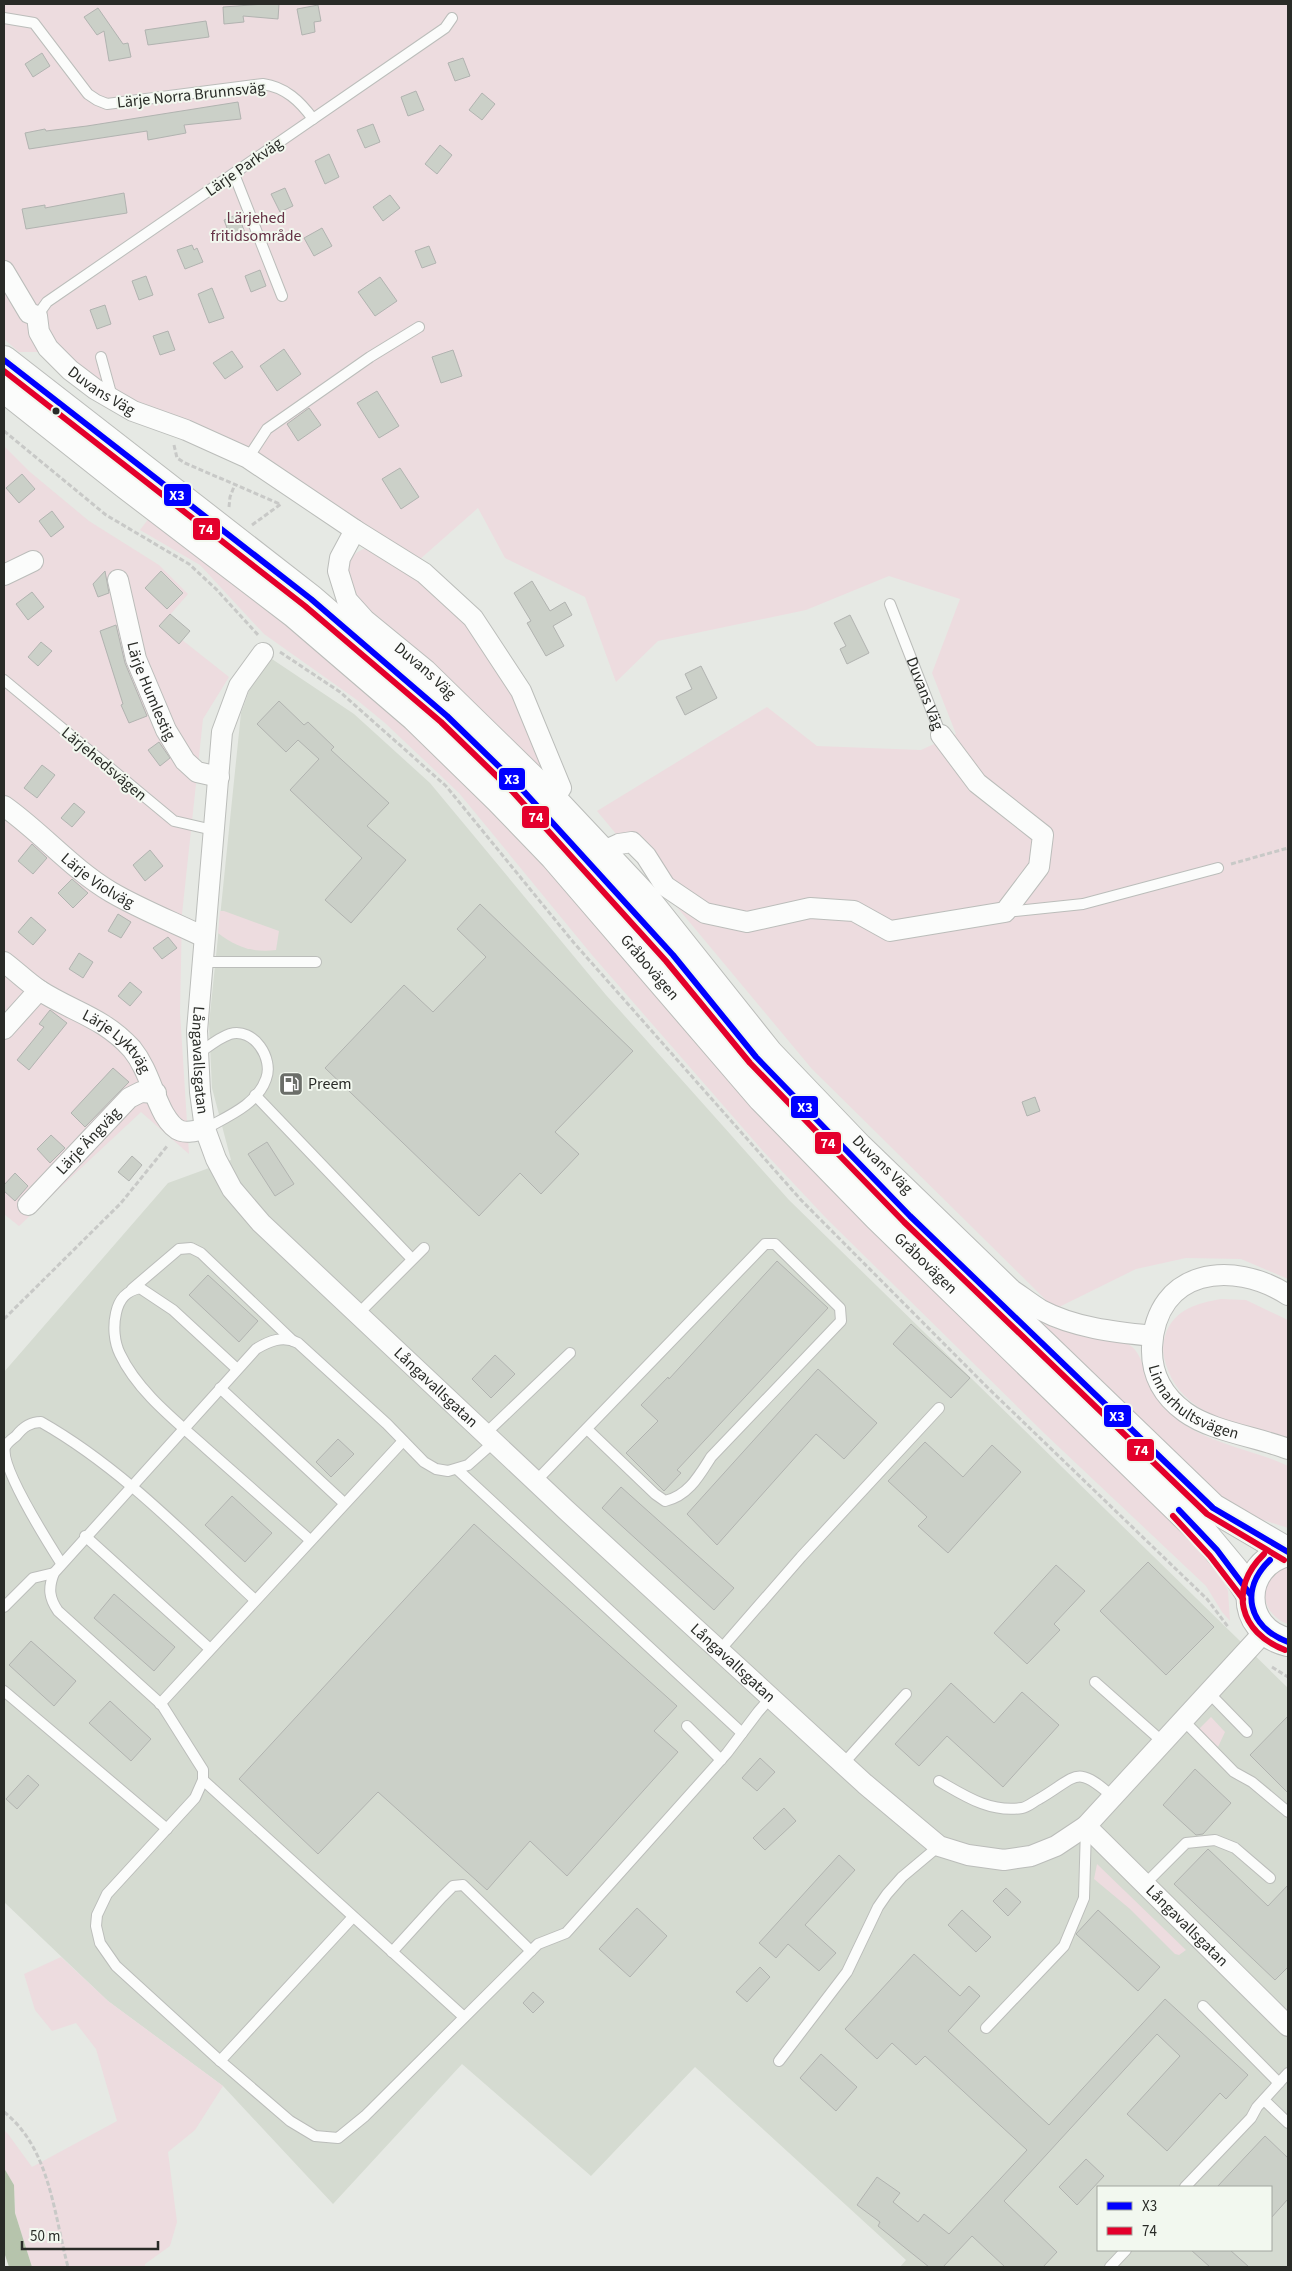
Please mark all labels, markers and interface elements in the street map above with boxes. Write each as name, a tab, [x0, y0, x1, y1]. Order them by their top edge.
street label: Lärje Norra Brunnsväg	[116, 76, 266, 114]
street label: Lärje Parkväg	[201, 132, 287, 202]
park label: Lärjehed fritidsområde	[210, 207, 302, 247]
street label: Duvans Väg	[63, 361, 139, 421]
unlabelled marker	[51, 406, 61, 416]
line badge: X3	[163, 483, 192, 507]
text: X3	[169, 486, 185, 506]
line badge: 74	[192, 517, 221, 541]
text: 74	[199, 520, 214, 540]
street label: Duvans Väg	[389, 637, 461, 705]
street label: Lärje Humlestig	[121, 640, 181, 745]
street label: Duvans Väg	[901, 654, 949, 733]
street label: Lärjehedsvägen	[57, 722, 151, 806]
line badge: X3	[498, 767, 526, 791]
text: X3	[504, 770, 520, 790]
line badge: 74	[521, 805, 550, 829]
text: 74	[529, 808, 544, 828]
street label: Lärje Violväg	[56, 848, 138, 914]
street label: Gråbovägen	[615, 930, 684, 1005]
street label: Lärje Lyktväg	[78, 1004, 156, 1077]
street label: Långavallsgatan	[186, 1005, 214, 1115]
fuel station icon: Preem	[278, 1071, 304, 1097]
place label: Preem	[308, 1073, 352, 1095]
line badge: X3	[790, 1095, 819, 1119]
text: X3	[797, 1098, 813, 1118]
street label: Lärje Ängväg	[51, 1102, 126, 1180]
street label: Duvans Väg	[847, 1130, 918, 1199]
line badge: 74	[814, 1131, 842, 1155]
text: 74	[821, 1134, 836, 1154]
street label: Gråbovägen	[889, 1227, 962, 1299]
street label: Långavallsgatan	[389, 1342, 483, 1433]
street label: Linnarhultsvägen	[1143, 1362, 1241, 1445]
line badge: X3	[1103, 1404, 1132, 1428]
text: X3	[1109, 1407, 1125, 1427]
line badge: 74	[1126, 1438, 1155, 1462]
text: 74	[1134, 1441, 1149, 1461]
street label: Långavallsgatan	[685, 1618, 780, 1708]
street label: Långavallsgatan	[1141, 1880, 1233, 1972]
legend	[1097, 2186, 1272, 2251]
text: X3	[1142, 2196, 1157, 2217]
scale bar	[22, 2218, 159, 2250]
text: 74	[1142, 2221, 1157, 2242]
text: 50 m	[30, 2226, 60, 2247]

